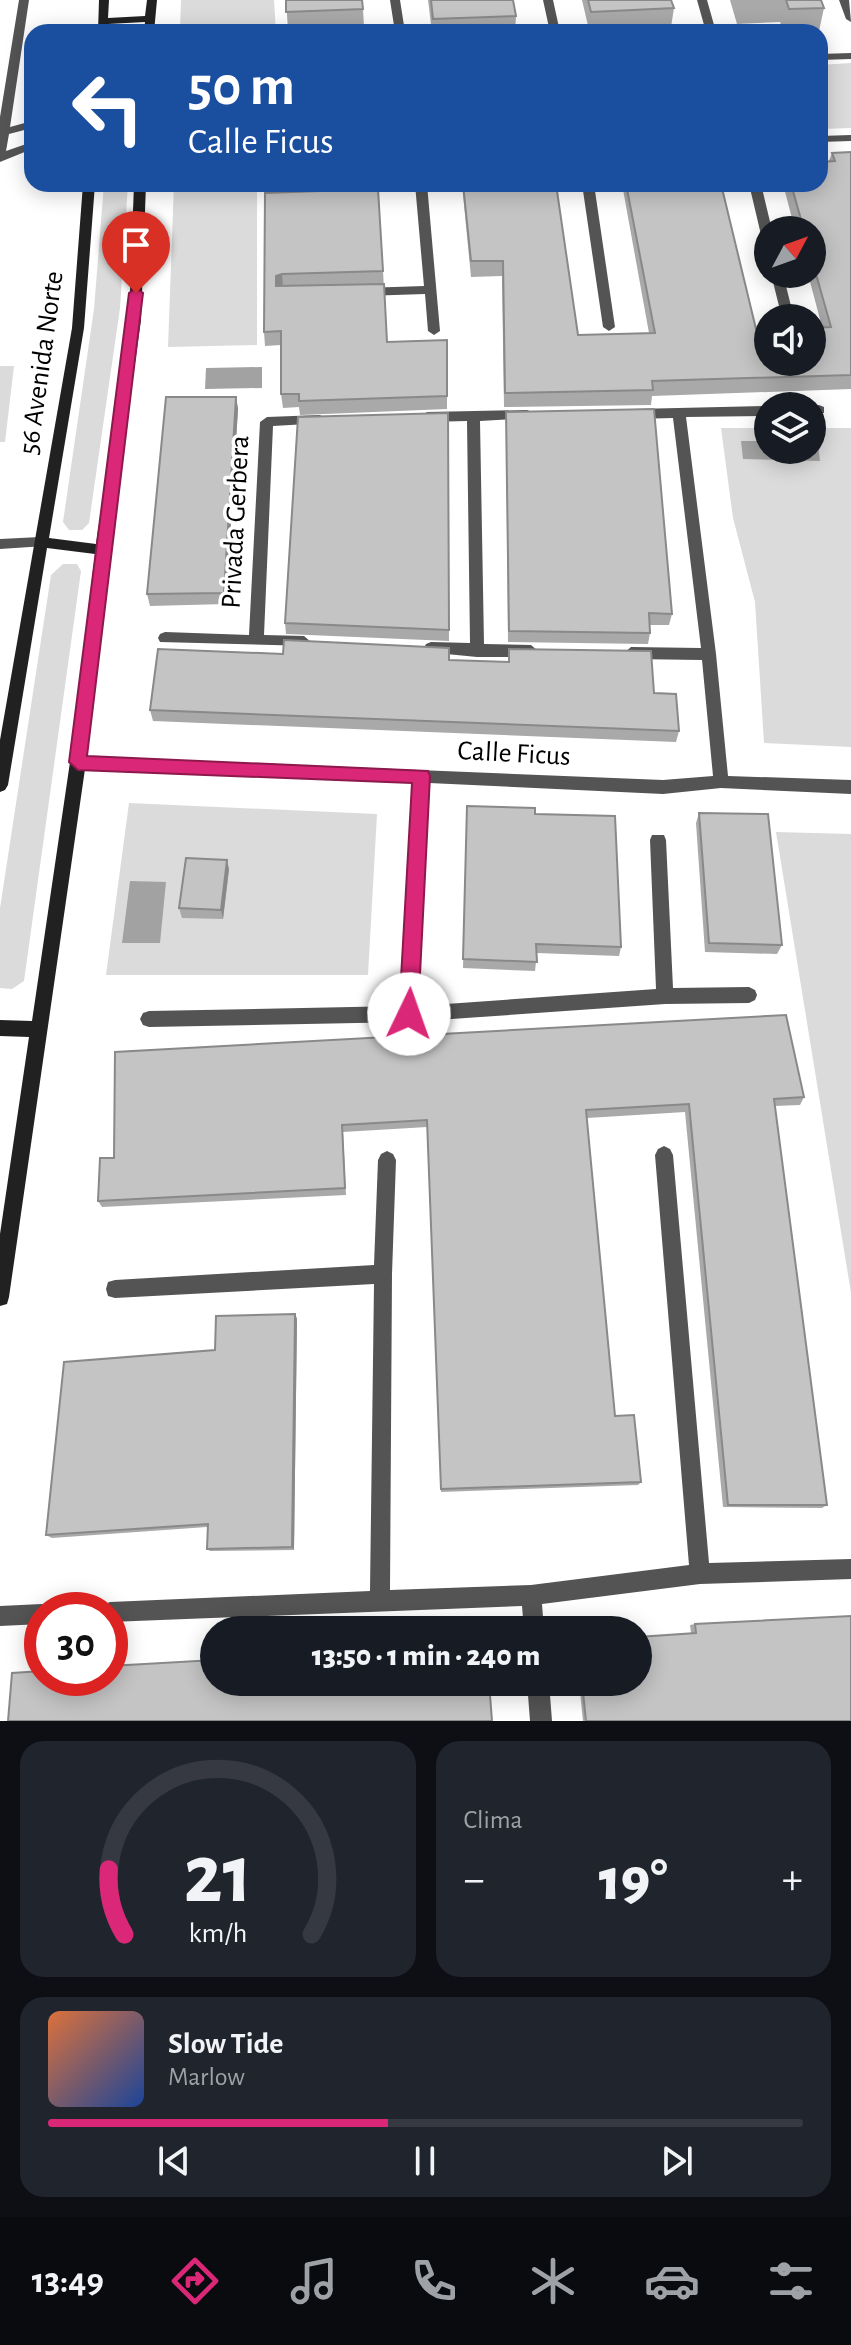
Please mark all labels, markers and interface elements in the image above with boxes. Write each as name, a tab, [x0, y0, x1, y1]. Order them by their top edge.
icon: left	[56, 56, 160, 160]
text: 50 m	[188, 59, 295, 115]
text: Calle Ficus	[188, 124, 334, 160]
pin	[102, 211, 170, 293]
north arrow	[754, 216, 826, 288]
map controls	[754, 216, 826, 464]
icon: arrive	[114, 223, 158, 267]
street label: 56 Avenida Norte	[15, 269, 69, 457]
button: sound	[754, 304, 826, 376]
button: layers	[754, 392, 826, 464]
street label: Privada Gerbera	[217, 435, 255, 609]
street label: Calle Ficus	[457, 737, 571, 771]
position arrow	[367, 972, 451, 1056]
speed limit sign: 30	[24, 1592, 128, 1696]
text: 13:50 · 1 min · 240 m	[312, 1641, 540, 1671]
text: Clima	[464, 1807, 523, 1833]
text: 21	[183, 1834, 252, 1918]
text: 19°	[599, 1851, 668, 1911]
text: −	[464, 1858, 485, 1902]
text: +	[782, 1858, 803, 1902]
text: km/h	[188, 1919, 247, 1948]
text: Slow Tide	[168, 2029, 283, 2059]
text: Marlow	[168, 2064, 245, 2090]
icon: previous	[152, 2139, 196, 2183]
icon: pause	[403, 2139, 447, 2183]
icon: next	[655, 2139, 699, 2183]
icon: directions	[167, 2253, 223, 2309]
icon: music	[286, 2253, 342, 2309]
icon: phone	[406, 2253, 462, 2309]
icon: climate	[525, 2253, 581, 2309]
icon: car	[644, 2253, 700, 2309]
icon: filters	[763, 2253, 819, 2309]
text: 13:49	[32, 2263, 104, 2299]

